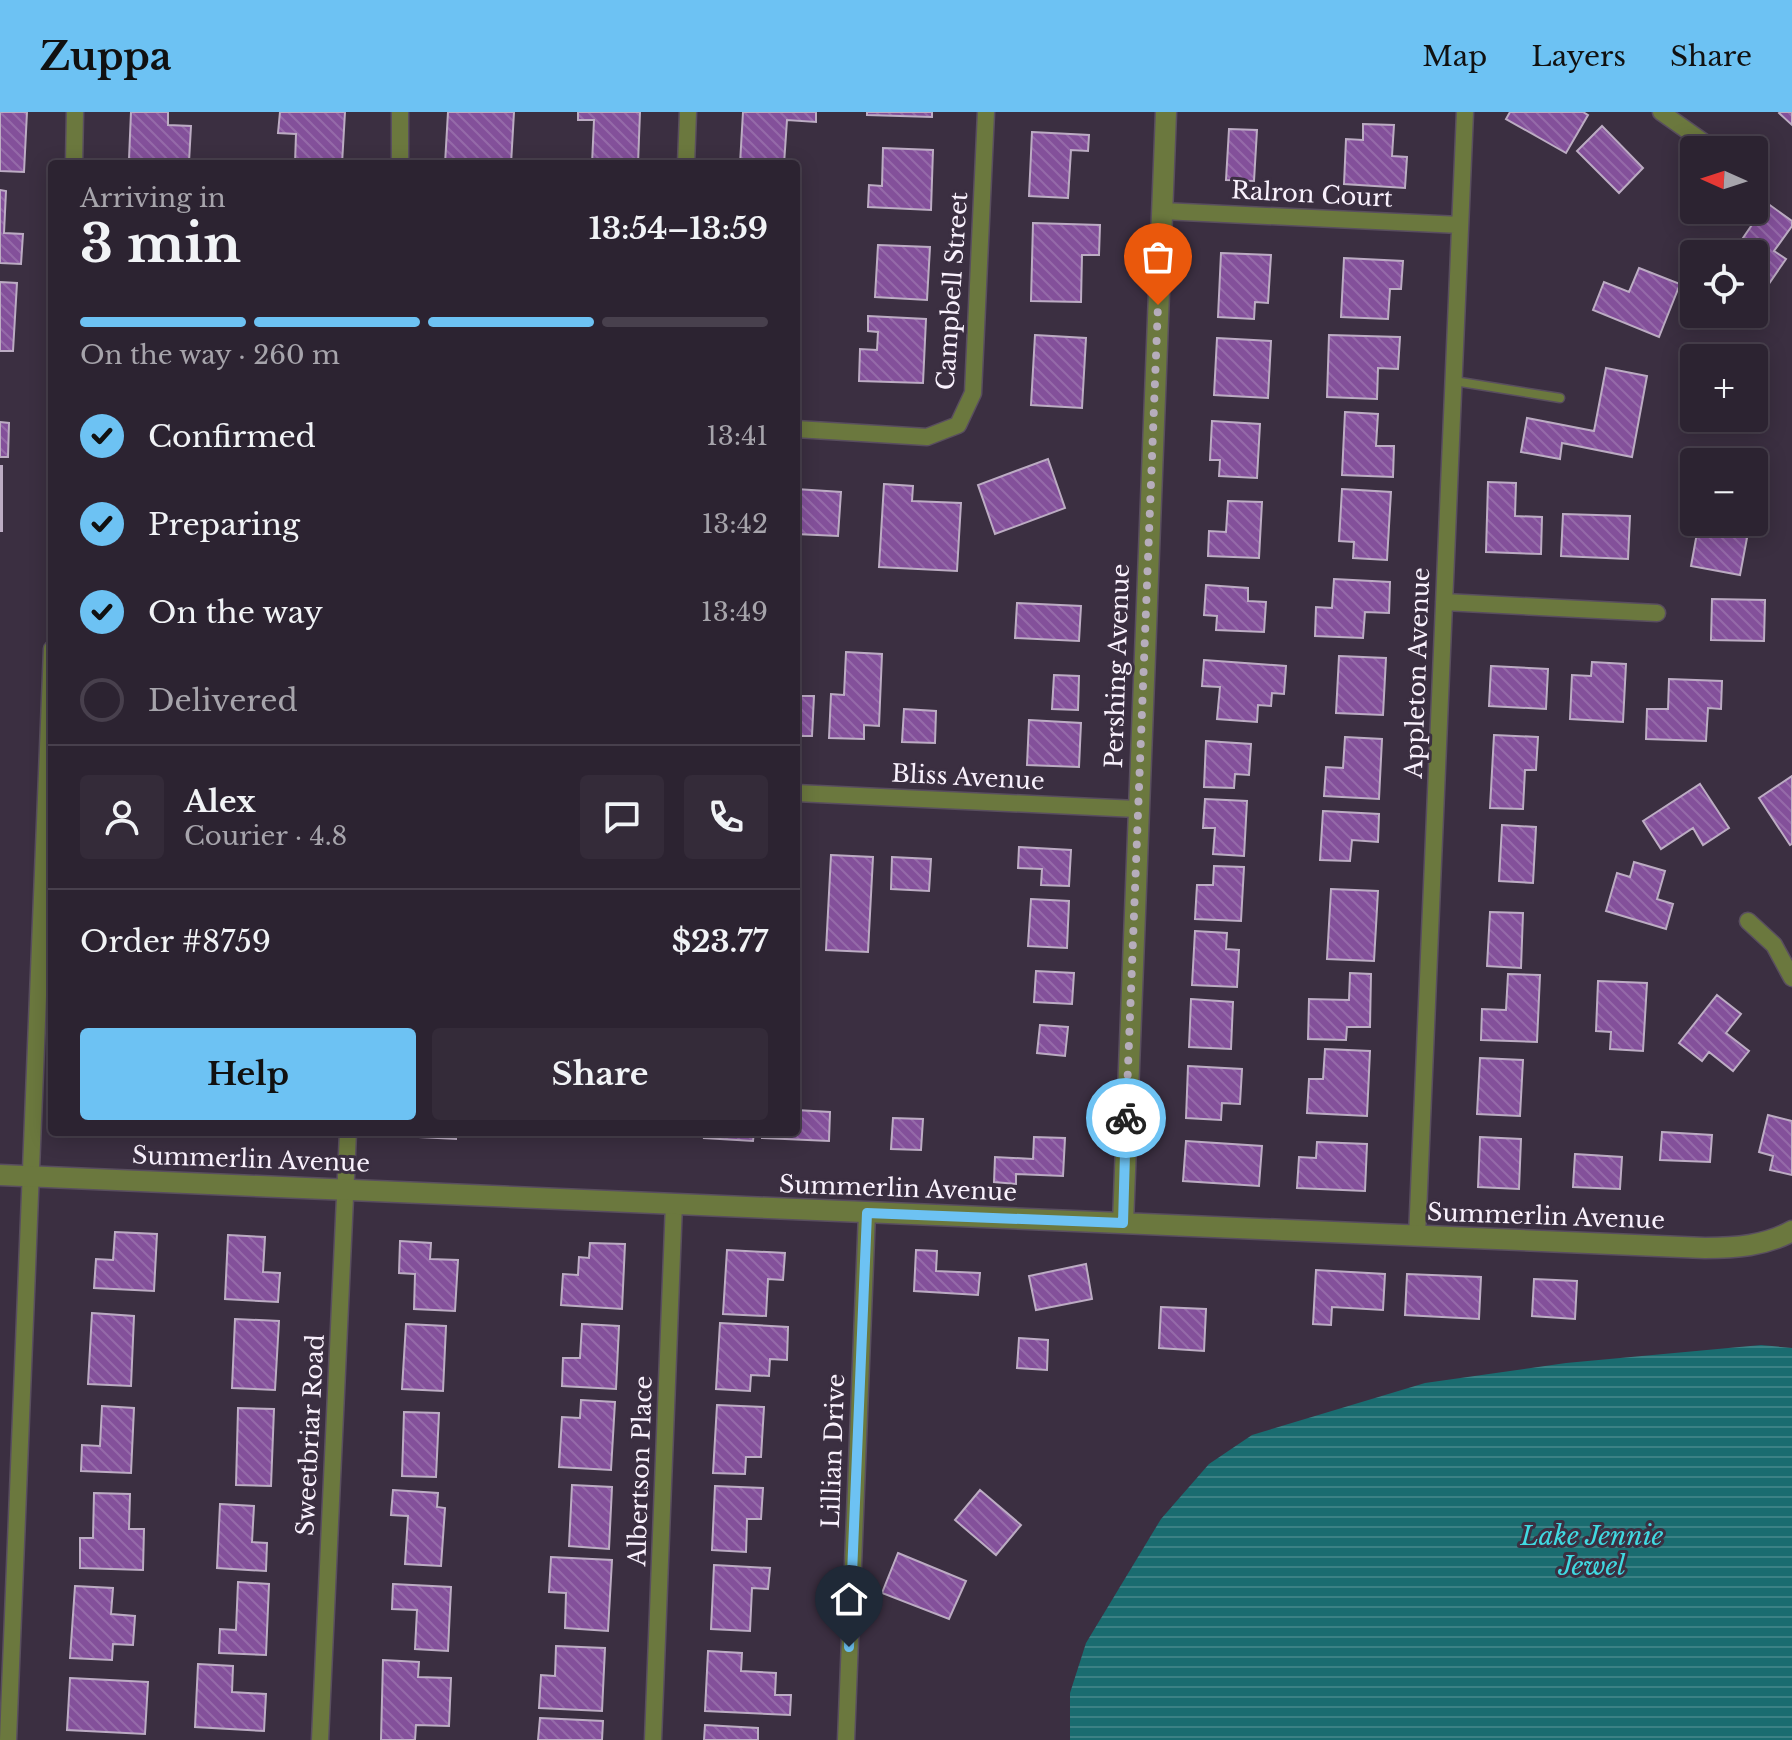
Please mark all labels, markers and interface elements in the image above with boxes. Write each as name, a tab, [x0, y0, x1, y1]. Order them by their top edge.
text: Zuppa	[40, 33, 172, 80]
text: Map	[1422, 39, 1487, 74]
text: Layers	[1531, 39, 1626, 74]
text: Share	[1670, 39, 1752, 74]
north arrow	[1680, 136, 1768, 224]
map controls	[1680, 136, 1768, 536]
street label: Ralron Court	[1230, 175, 1394, 213]
text: Arriving in	[80, 182, 226, 214]
street label: Campbell Street	[931, 191, 973, 391]
text: 13:54–13:59	[589, 210, 768, 247]
text: 3 min	[80, 212, 241, 276]
pin	[1124, 223, 1192, 305]
icon: bag	[1136, 235, 1180, 279]
button: locate	[1680, 240, 1768, 328]
text: On the way · 260 m	[80, 339, 340, 371]
button: +	[1680, 344, 1768, 432]
icon: check	[80, 414, 124, 458]
text: Confirmed	[148, 418, 316, 455]
text: 13:41	[706, 420, 768, 452]
button: −	[1680, 448, 1768, 536]
icon: check	[80, 502, 124, 546]
text: Preparing	[148, 506, 300, 543]
text: 13:42	[702, 508, 768, 540]
street label: Pershing Avenue	[1099, 563, 1135, 769]
street label: Appleton Avenue	[1399, 567, 1435, 780]
icon: check	[80, 590, 124, 634]
text: On the way	[148, 594, 323, 631]
text: 13:49	[701, 596, 768, 628]
text: Delivered	[148, 682, 298, 719]
street label: Bliss Avenue	[891, 759, 1045, 795]
button: person	[80, 775, 164, 859]
button: chat	[580, 775, 664, 859]
button: phone	[684, 775, 768, 859]
text: Alex	[184, 783, 256, 820]
text: Courier · 4.8	[184, 820, 347, 852]
text: Order #8759	[80, 923, 271, 960]
text: $23.77	[672, 923, 768, 960]
button: Help	[80, 1028, 416, 1120]
button: Share	[432, 1028, 768, 1120]
courier	[1086, 1078, 1166, 1158]
icon: bike	[1104, 1096, 1148, 1140]
street label: Summerlin Avenue	[132, 1140, 370, 1178]
street label: Summerlin Avenue	[779, 1169, 1017, 1207]
street label: Summerlin Avenue	[1427, 1197, 1665, 1235]
street label: Sweetbriar Road	[290, 1333, 330, 1537]
street label: Lillian Drive	[816, 1373, 850, 1529]
street label: Albertson Place	[622, 1375, 658, 1568]
water label: Lake Jennie Jewel	[1520, 1520, 1664, 1582]
pin	[815, 1565, 883, 1647]
icon: home	[827, 1577, 871, 1621]

